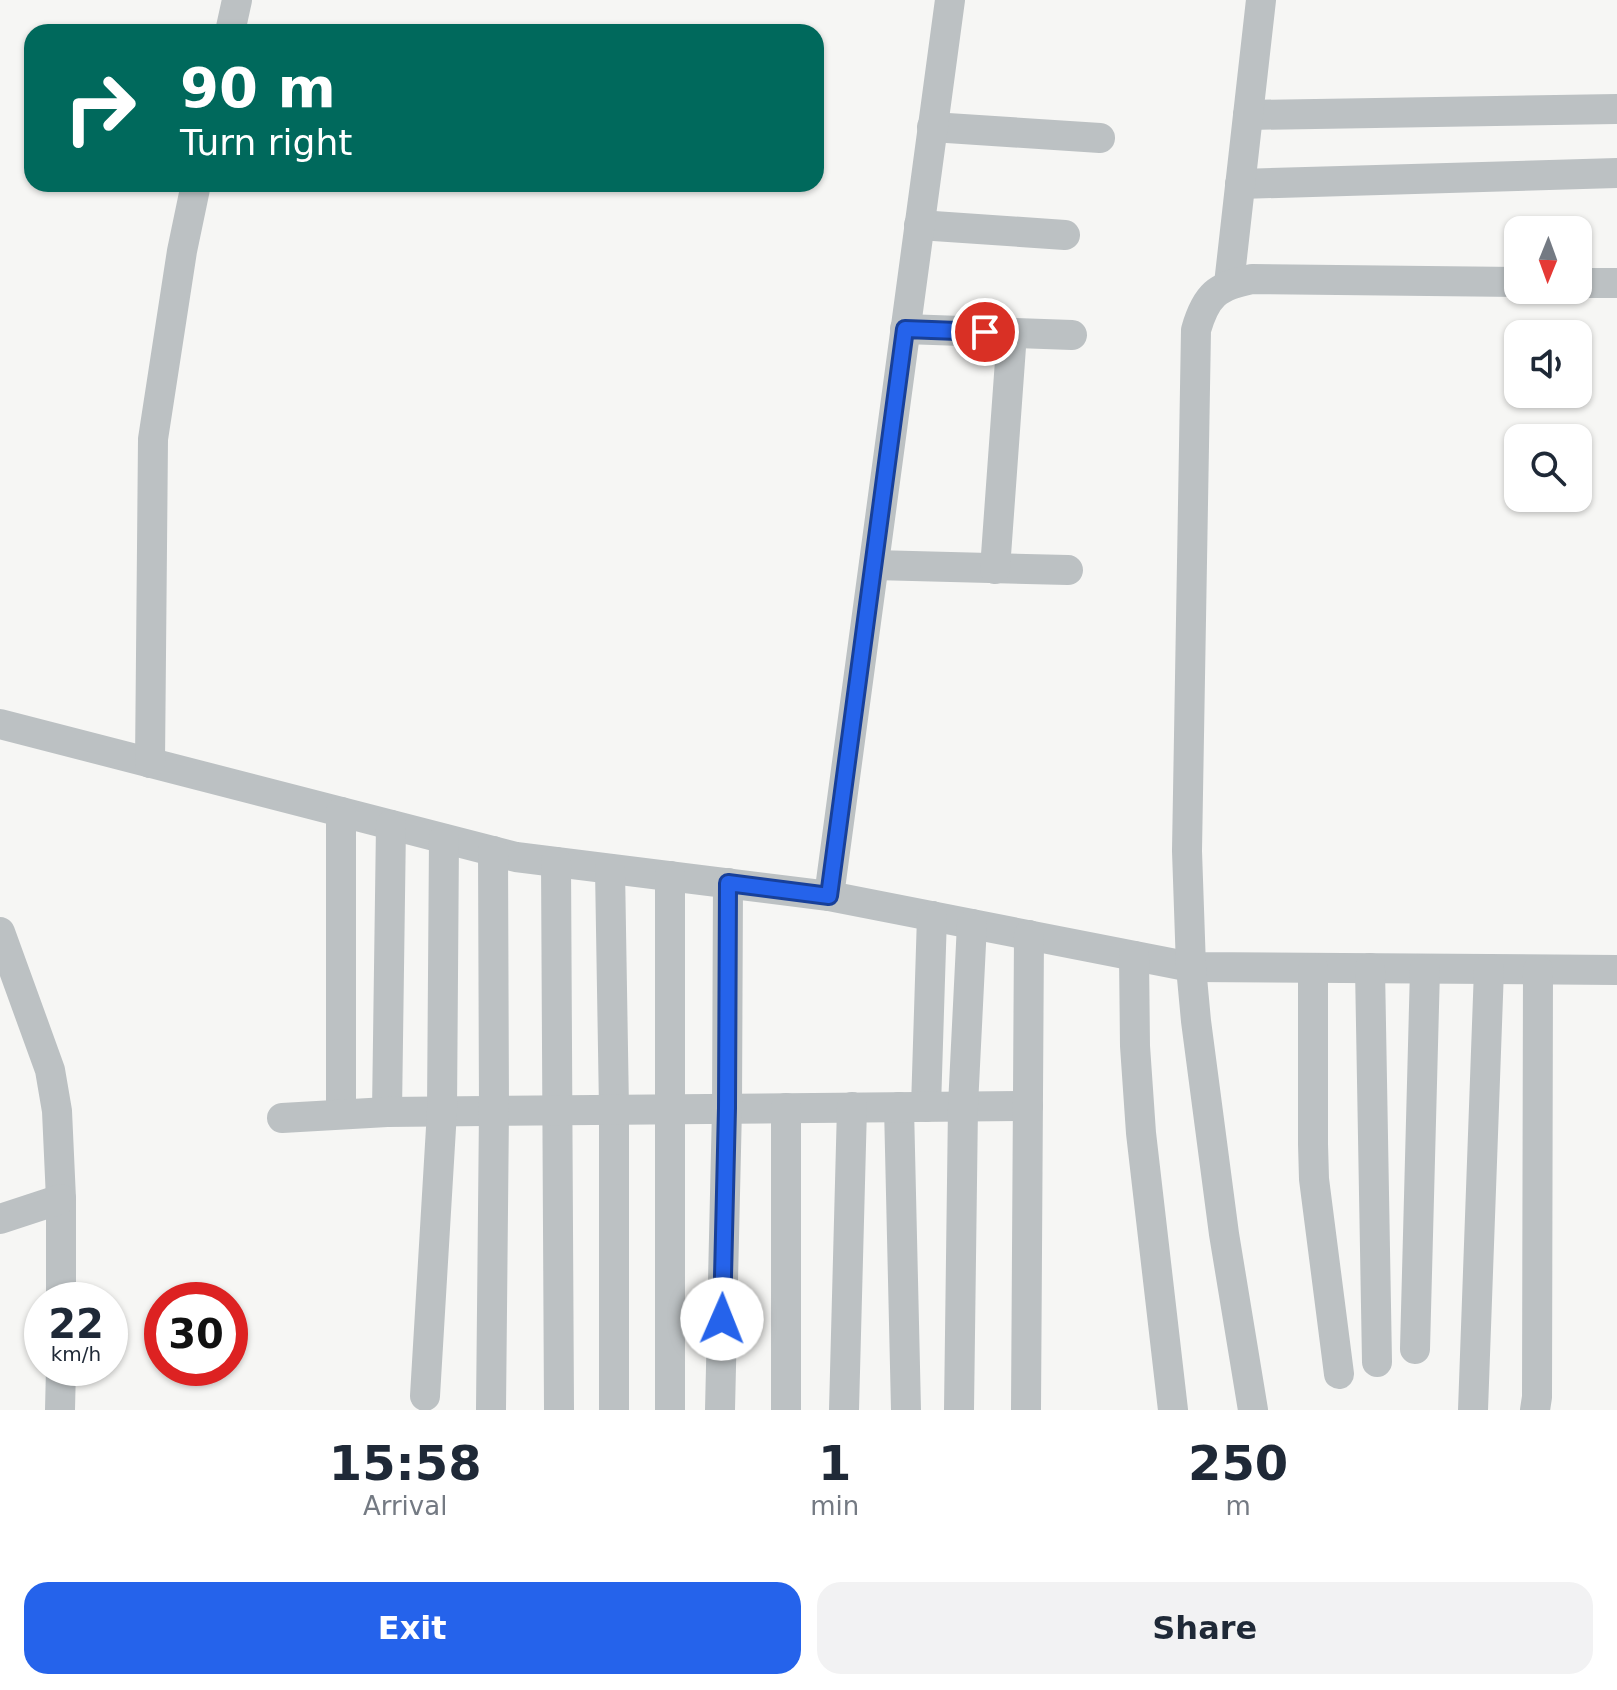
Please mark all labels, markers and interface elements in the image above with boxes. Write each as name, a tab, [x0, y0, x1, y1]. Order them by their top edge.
text: 90 m	[180, 55, 336, 120]
icon: right	[48, 56, 152, 160]
text: Turn right	[180, 122, 352, 163]
north arrow	[1504, 216, 1592, 304]
map controls	[1504, 216, 1592, 512]
pin	[951, 298, 1019, 366]
icon: arrive	[963, 310, 1007, 354]
button: sound	[1504, 320, 1592, 408]
button: search	[1504, 424, 1592, 512]
position arrow	[680, 1277, 764, 1361]
speed limit sign: 30	[144, 1282, 248, 1386]
text: 22	[48, 1301, 104, 1347]
text: km/h	[51, 1342, 101, 1366]
text: 15:58	[329, 1435, 482, 1491]
text: 1	[818, 1435, 851, 1491]
text: 250	[1188, 1435, 1288, 1491]
text: Arrival	[363, 1491, 447, 1521]
text: min	[810, 1491, 859, 1521]
text: m	[1225, 1491, 1251, 1521]
button: Exit	[24, 1582, 801, 1674]
button: Share	[817, 1582, 1593, 1674]

